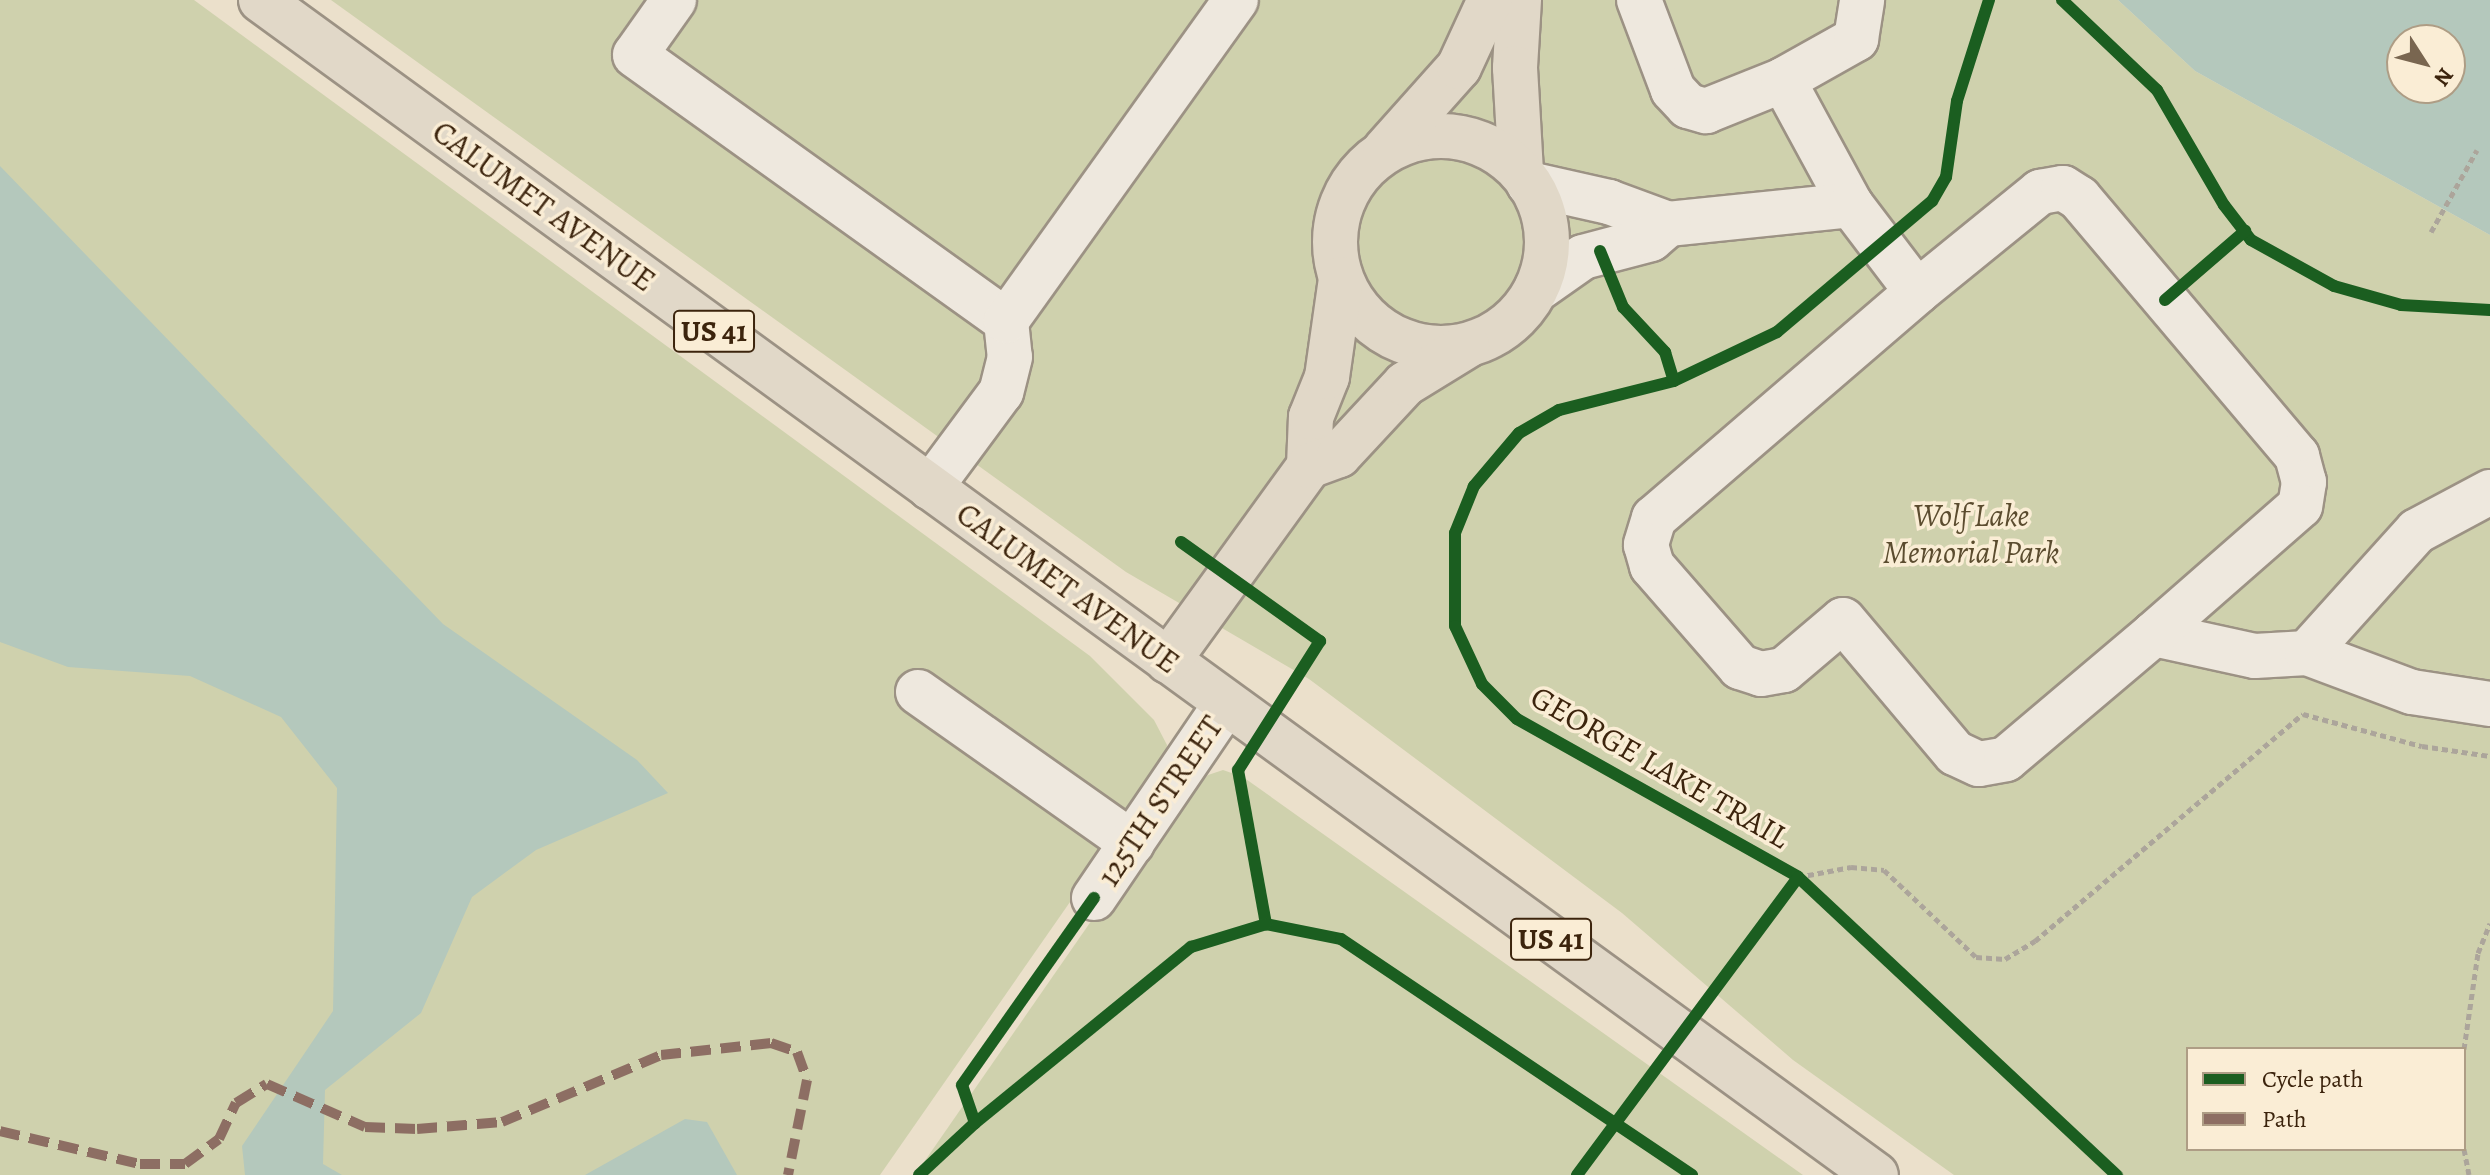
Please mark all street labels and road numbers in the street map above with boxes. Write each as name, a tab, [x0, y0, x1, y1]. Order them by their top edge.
street label: CALUMET AVENUE	[425, 112, 663, 300]
road number: US 41	[672, 305, 756, 357]
street label: CALUMET AVENUE	[949, 494, 1187, 682]
street label: GEORGE LAKE TRAIL	[1524, 677, 1796, 857]
street label: 125TH STREET	[1089, 709, 1231, 893]
road number: US 41	[1509, 913, 1593, 965]

